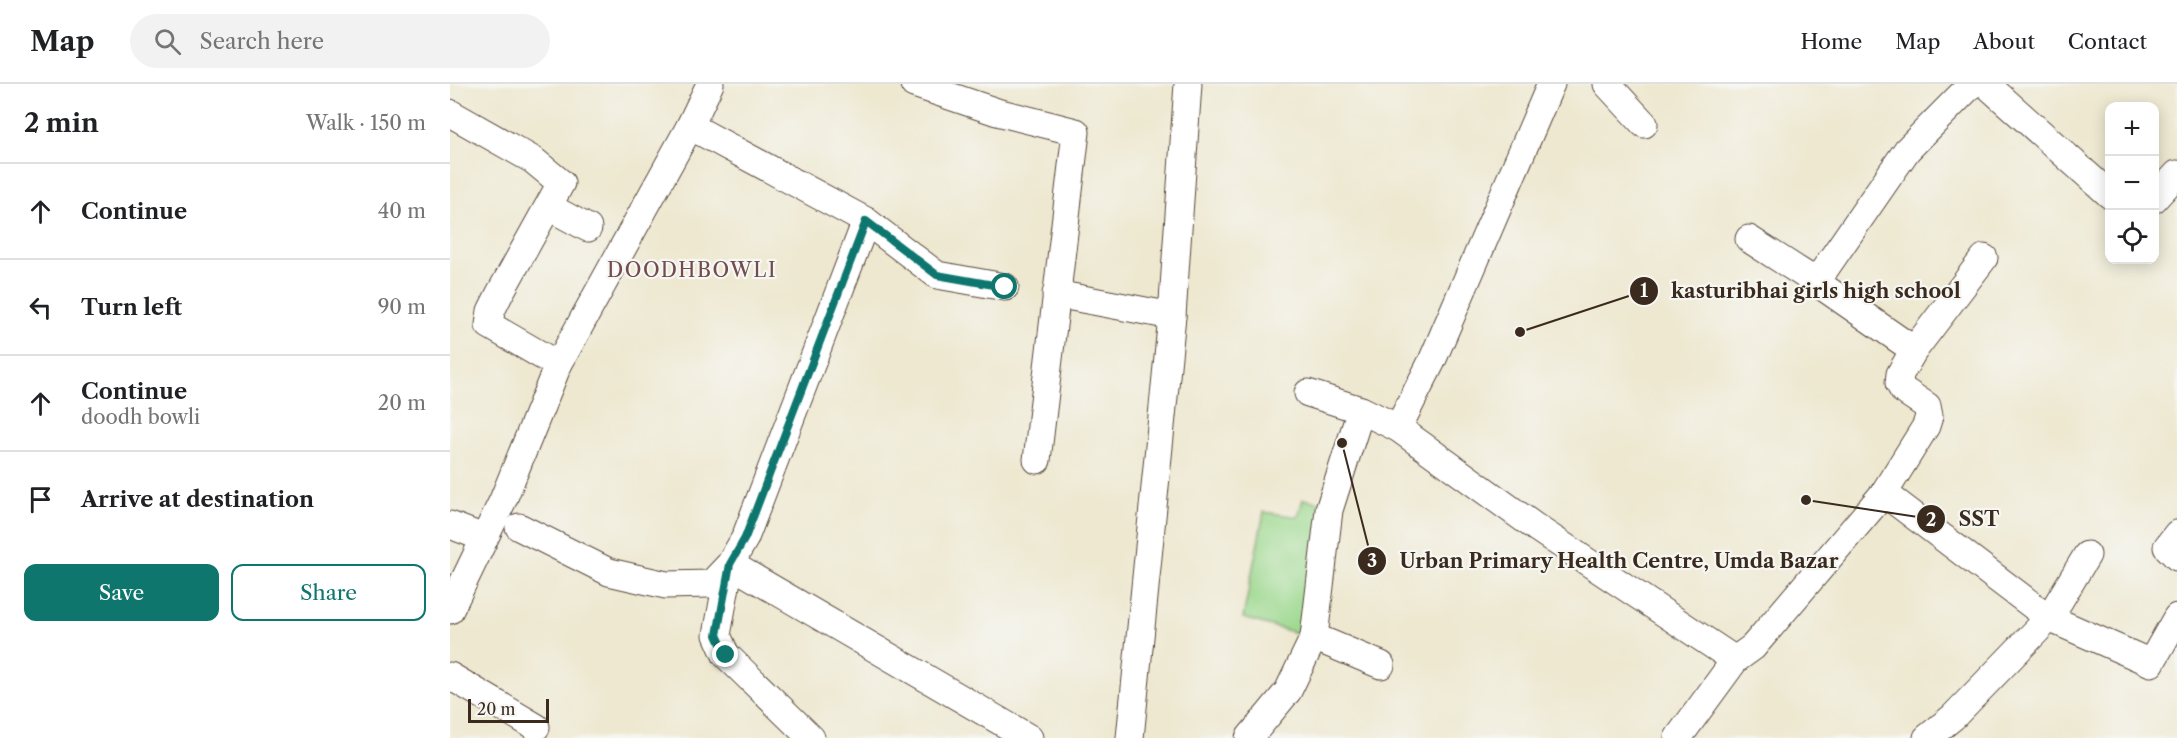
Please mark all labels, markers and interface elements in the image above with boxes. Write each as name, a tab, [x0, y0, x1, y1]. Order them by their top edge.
search box	[130, 14, 550, 68]
text: Map	[30, 24, 94, 58]
icon: search	[151, 25, 184, 58]
text: Search here	[199, 28, 324, 55]
text: Home	[1801, 29, 1862, 54]
text: Map	[1895, 29, 1940, 54]
text: About	[1973, 29, 2035, 54]
text: Contact	[2068, 29, 2147, 54]
map controls	[2105, 102, 2159, 264]
button: +	[2105, 102, 2159, 156]
text: 2 min	[24, 107, 99, 139]
text: Walk · 150 m	[306, 111, 426, 135]
button: −	[2105, 156, 2159, 210]
icon: ahead	[24, 195, 57, 228]
text: Continue	[81, 198, 187, 225]
text: 40 m	[378, 199, 426, 223]
button: locate	[2105, 210, 2159, 264]
district label: DOODHBOWLI	[607, 258, 777, 282]
callout: kasturibhai girls high school	[1629, 272, 1973, 310]
route start	[991, 273, 1017, 299]
text: kasturibhai girls high school	[1671, 279, 1961, 303]
text: 1	[1640, 280, 1648, 302]
icon: left	[24, 291, 57, 324]
text: Turn left	[81, 294, 182, 321]
text: 90 m	[378, 295, 426, 319]
text: Continue	[81, 378, 187, 405]
icon: ahead	[24, 387, 57, 420]
text: 20 m	[378, 391, 426, 415]
text: doodh bowli	[81, 405, 200, 429]
icon: arrive	[24, 483, 57, 516]
text: Arrive at destination	[81, 486, 314, 513]
callout: SST	[1916, 500, 2011, 538]
text: SST	[1959, 507, 2000, 531]
text: 2	[1926, 509, 1936, 531]
callout: Urban Primary Health Centre, Umda Bazar	[1357, 542, 1851, 580]
text: Urban Primary Health Centre, Umda Bazar	[1400, 549, 1839, 573]
text: 3	[1367, 550, 1377, 572]
button: Save	[24, 564, 219, 621]
button: Share	[231, 564, 426, 621]
route end	[712, 641, 738, 667]
scale bar	[468, 696, 549, 724]
text: 20 m	[477, 699, 516, 719]

